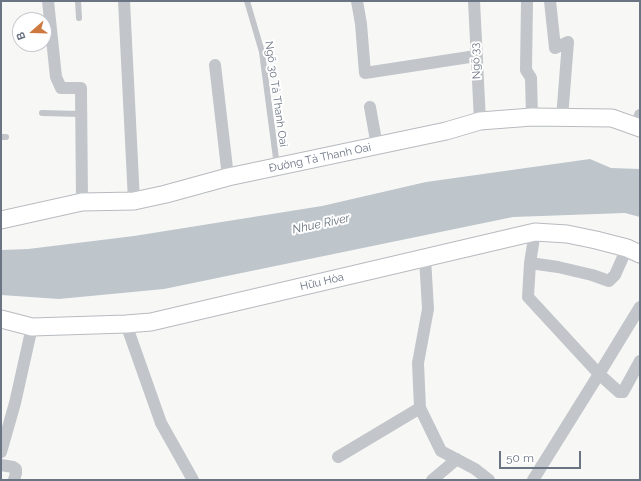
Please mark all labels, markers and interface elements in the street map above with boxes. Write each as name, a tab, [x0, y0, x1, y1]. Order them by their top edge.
north arrow	[12, 12, 52, 52]
text: B	[14, 30, 29, 42]
street label: Ngõ 30 Tả Thanh Oai	[262, 40, 290, 148]
street label: Ngõ 33	[468, 43, 484, 79]
street label: Đường Tả Thanh Oai	[268, 141, 372, 175]
water label: Nhue River	[291, 211, 351, 237]
street label: Hữu Hòa	[299, 271, 345, 293]
scale bar	[501, 443, 583, 469]
text: 50 m	[506, 451, 534, 465]

